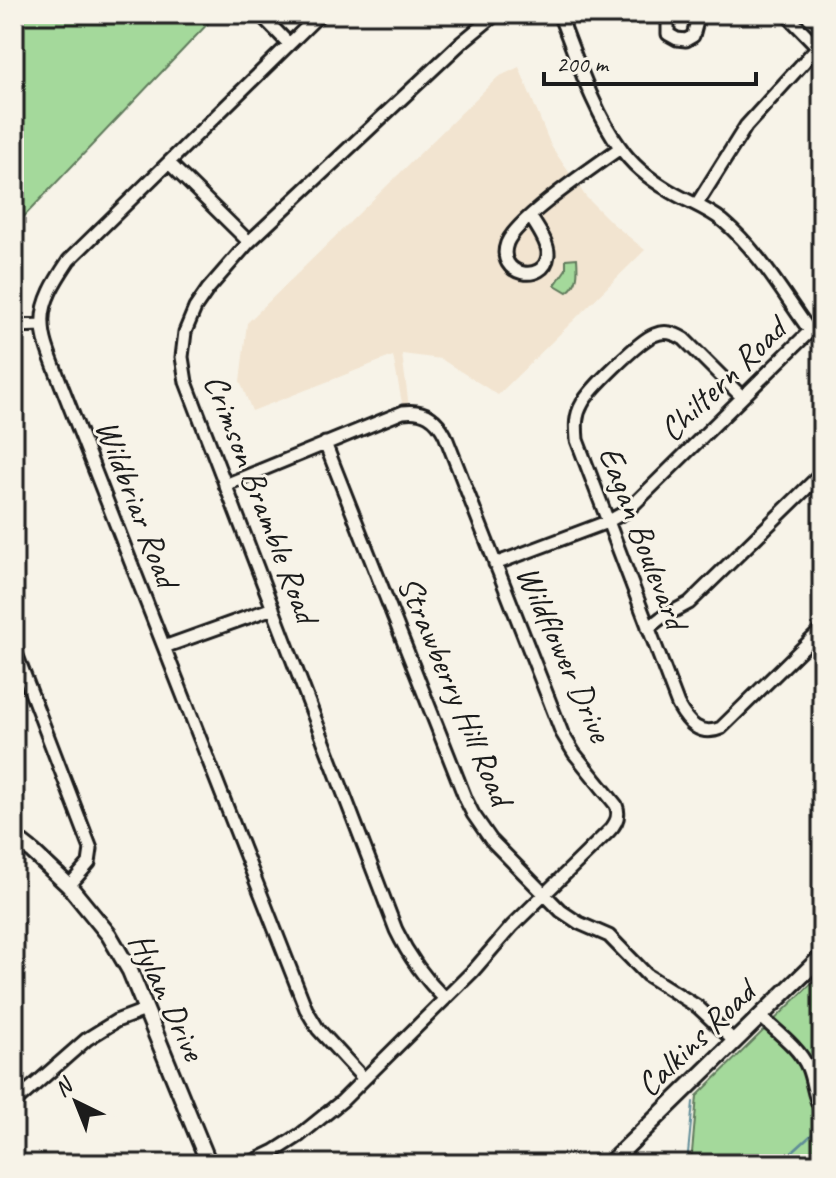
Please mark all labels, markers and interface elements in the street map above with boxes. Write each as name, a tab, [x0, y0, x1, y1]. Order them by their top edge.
scale bar	[544, 36, 756, 86]
text: 200 m	[556, 49, 610, 79]
street label: Chiltern Road	[650, 305, 798, 450]
street label: Crimson Bramble Road	[194, 368, 330, 633]
street label: Wildbriar Road	[86, 413, 191, 597]
street label: Eagan Boulevard	[589, 440, 700, 639]
street label: Wildflower Drive	[507, 558, 623, 750]
street label: Strawberry Hill Road	[388, 569, 525, 815]
street label: Hylan Drive	[119, 926, 217, 1069]
street label: Calkins Road	[627, 967, 768, 1105]
north arrow	[36, 1062, 116, 1142]
text: N	[49, 1071, 80, 1103]

